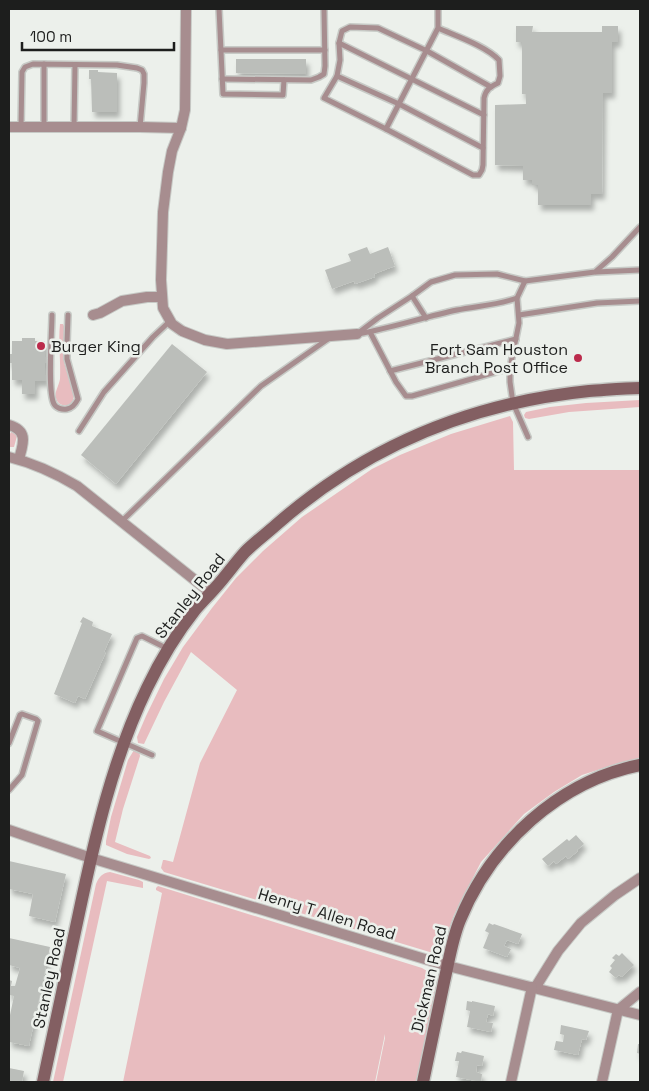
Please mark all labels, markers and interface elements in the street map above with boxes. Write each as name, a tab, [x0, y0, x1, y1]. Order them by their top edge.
scale bar	[22, 20, 175, 52]
text: 100 m	[30, 27, 72, 46]
place label: Burger King	[51, 336, 141, 357]
place label: Fort Sam Houston Branch Post Office	[425, 339, 568, 378]
marker: Burger King	[35, 340, 47, 352]
marker: Fort Sam Houston Branch Post Office	[572, 352, 584, 364]
street label: Stanley Road	[150, 549, 230, 643]
street label: Henry T Allen Road	[256, 883, 398, 945]
street label: Dickman Road	[407, 924, 451, 1034]
street label: Stanley Road	[28, 926, 70, 1030]

